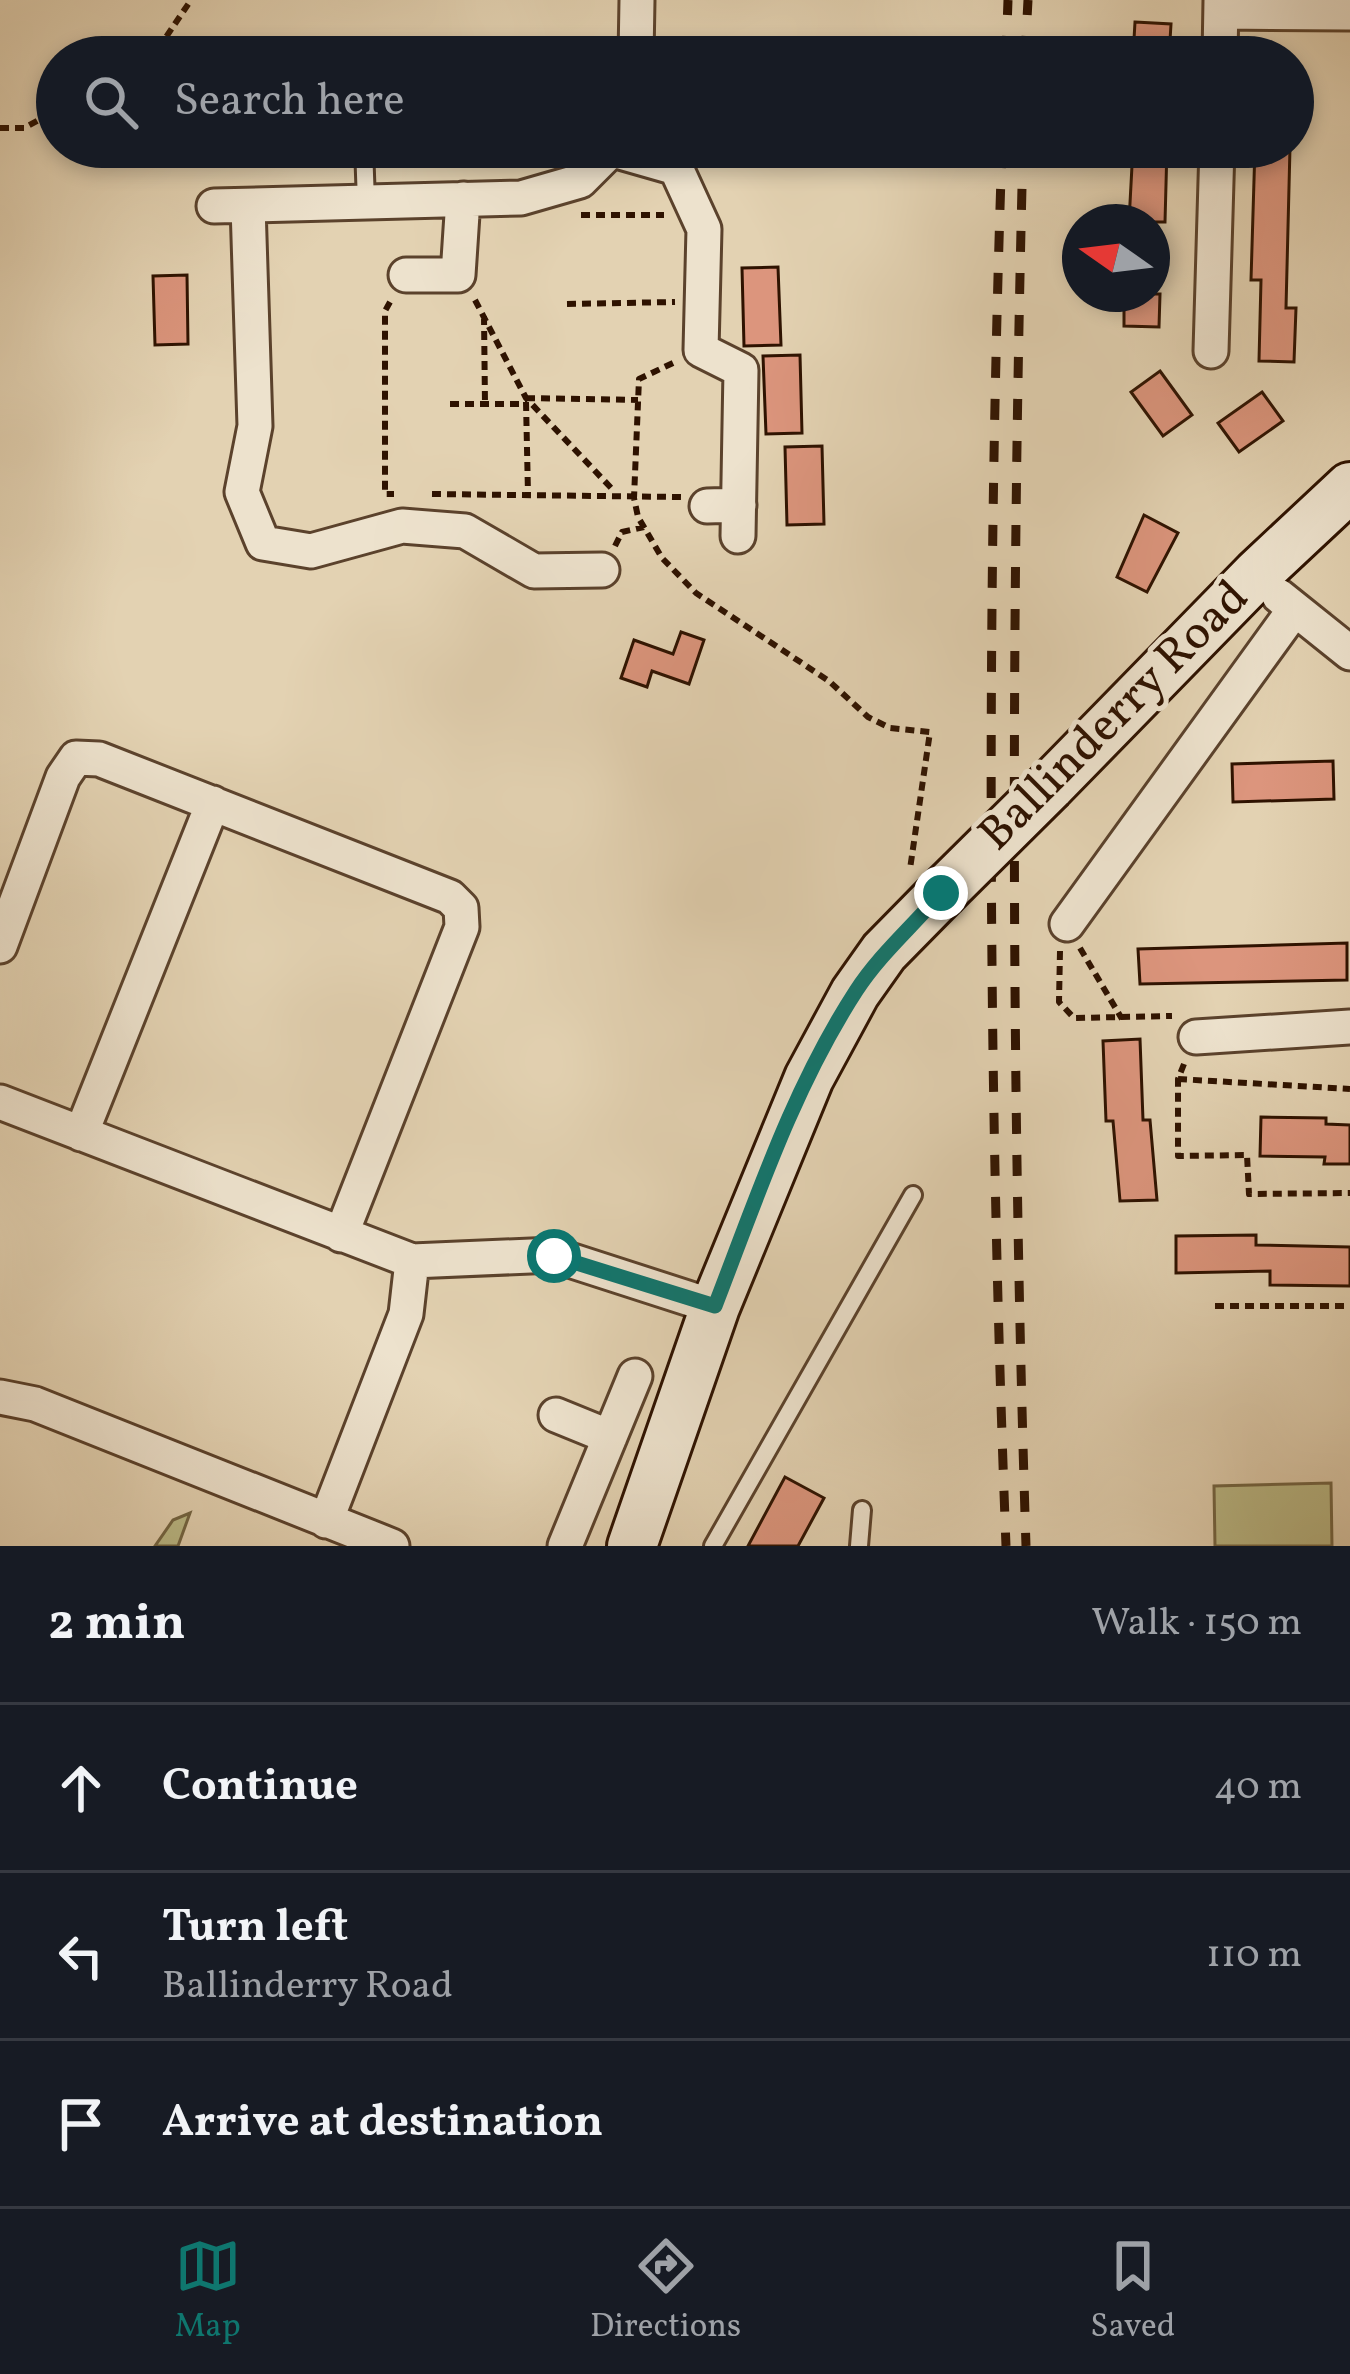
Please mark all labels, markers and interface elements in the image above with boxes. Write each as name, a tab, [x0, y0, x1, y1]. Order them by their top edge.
search box	[36, 36, 1314, 168]
icon: search	[78, 69, 144, 135]
text: Search here	[174, 71, 405, 134]
north arrow	[1062, 204, 1170, 312]
street label: Ballinderry Road	[965, 567, 1265, 867]
route end	[914, 866, 968, 920]
route start	[527, 1229, 581, 1283]
text: 2 min	[48, 1589, 186, 1660]
text: Walk · 150 m	[1091, 1597, 1302, 1651]
icon: ahead	[48, 1755, 114, 1821]
text: Continue	[162, 1756, 358, 1819]
text: 40 m	[1214, 1761, 1302, 1815]
text: Turn left	[162, 1897, 348, 1960]
icon: left	[48, 1923, 114, 1989]
text: 110 m	[1206, 1929, 1302, 1983]
text: Ballinderry Road	[162, 1960, 453, 2014]
icon: arrive	[48, 2091, 114, 2157]
text: Arrive at destination	[162, 2092, 603, 2155]
tab: Map	[175, 2233, 241, 2351]
tab: Directions	[590, 2233, 741, 2351]
tab: Saved	[1090, 2233, 1175, 2351]

